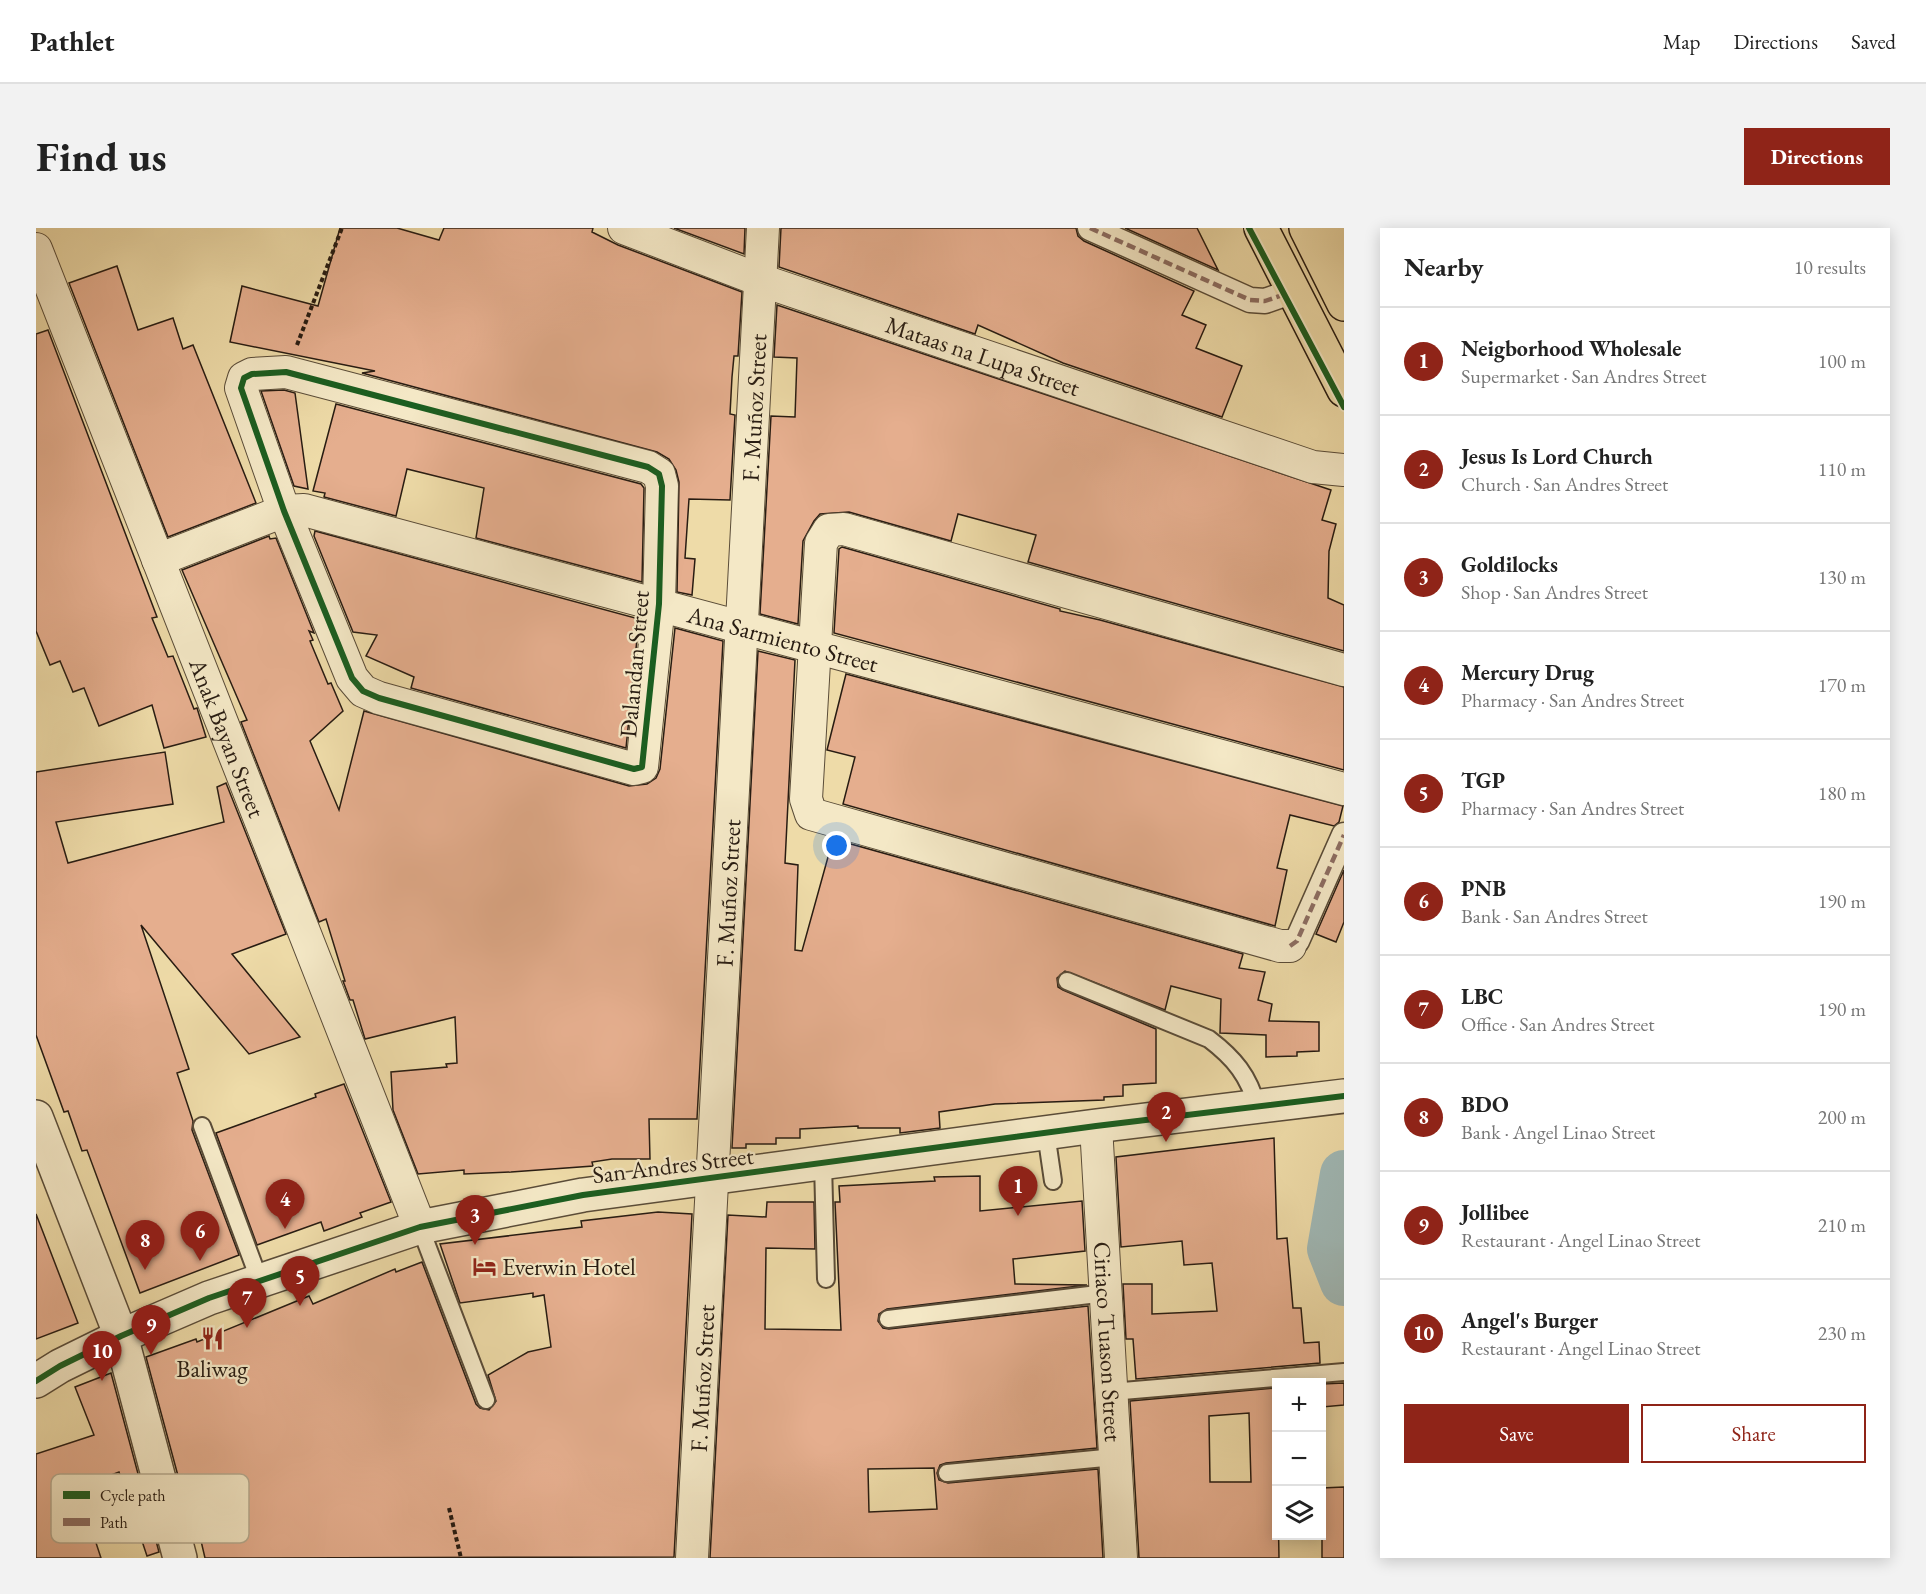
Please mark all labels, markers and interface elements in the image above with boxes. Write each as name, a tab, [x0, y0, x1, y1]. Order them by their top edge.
text: Pathlet	[30, 23, 114, 59]
text: Map	[1663, 28, 1700, 55]
text: Directions	[1733, 28, 1818, 55]
text: Saved	[1851, 28, 1896, 55]
button: Directions	[1744, 128, 1890, 185]
text: Find us	[36, 129, 167, 184]
text: Nearby	[1404, 250, 1484, 284]
text: 10 results	[1794, 254, 1866, 280]
street label: Mataas na Lupa Street	[882, 308, 1085, 403]
street label: F. Muñoz Street	[734, 333, 773, 482]
text: Neigborhood Wholesale	[1461, 334, 1681, 363]
text: 1	[1418, 348, 1429, 374]
text: 100 m	[1818, 348, 1866, 374]
text: Supermarket · San Andres Street	[1461, 363, 1707, 389]
text: Jesus Is Lord Church	[1461, 442, 1653, 471]
text: 2	[1418, 456, 1429, 482]
text: 110 m	[1818, 456, 1866, 482]
text: Church · San Andres Street	[1461, 471, 1668, 497]
text: Goldilocks	[1461, 550, 1558, 579]
text: 3	[1418, 564, 1429, 590]
text: 130 m	[1818, 564, 1866, 590]
text: Shop · San Andres Street	[1461, 579, 1648, 605]
street label: Dalandan Street	[612, 589, 656, 739]
street label: Ana Sarmiento Street	[683, 598, 882, 679]
street label: Anak Bayan Street	[182, 653, 273, 822]
text: Mercury Drug	[1461, 658, 1594, 687]
text: 4	[1418, 672, 1429, 698]
text: 170 m	[1818, 672, 1866, 698]
text: Pharmacy · San Andres Street	[1461, 687, 1684, 713]
text: TGP	[1461, 766, 1505, 795]
text: 5	[1418, 780, 1429, 806]
text: 180 m	[1818, 780, 1866, 806]
text: Pharmacy · San Andres Street	[1461, 795, 1684, 821]
street label: F. Muñoz Street	[708, 818, 747, 968]
your location	[822, 831, 851, 860]
text: PNB	[1461, 874, 1506, 903]
text: 6	[1418, 888, 1429, 914]
text: 190 m	[1818, 888, 1866, 914]
text: Bank · San Andres Street	[1461, 903, 1648, 929]
text: LBC	[1461, 982, 1503, 1011]
text: 7	[1418, 996, 1429, 1022]
text: 190 m	[1818, 996, 1866, 1022]
text: Office · San Andres Street	[1461, 1011, 1655, 1037]
text: BDO	[1461, 1090, 1509, 1119]
pin: 2	[1146, 1092, 1186, 1142]
text: 8	[1418, 1104, 1429, 1130]
text: 200 m	[1818, 1104, 1866, 1130]
text: Bank · Angel Linao Street	[1461, 1119, 1655, 1145]
street label: San Andres Street	[591, 1140, 756, 1190]
pin: 1	[998, 1166, 1038, 1216]
pin: 4	[266, 1180, 304, 1229]
pin: 3	[456, 1196, 494, 1245]
text: Jollibee	[1461, 1198, 1529, 1227]
pin: 6	[180, 1212, 220, 1261]
text: 9	[1418, 1212, 1429, 1238]
text: 210 m	[1818, 1212, 1866, 1238]
pin: 8	[126, 1220, 164, 1270]
text: Restaurant · Angel Linao Street	[1461, 1227, 1700, 1253]
street label: Ciriaco Tuason Street	[1087, 1241, 1130, 1443]
place label: Everwin Hotel	[502, 1251, 636, 1282]
hotel icon: Everwin Hotel	[471, 1253, 497, 1279]
pin: 5	[280, 1256, 320, 1306]
pin: 7	[228, 1278, 266, 1328]
street label: F. Muñoz Street	[682, 1303, 721, 1453]
pin: 9	[132, 1306, 170, 1355]
text: Angel's Burger	[1461, 1306, 1598, 1335]
text: 10	[1413, 1320, 1434, 1346]
text: 230 m	[1818, 1320, 1866, 1346]
restaurant icon: Baliwag	[199, 1325, 225, 1351]
pin: 10	[82, 1332, 122, 1381]
text: Restaurant · Angel Linao Street	[1461, 1335, 1700, 1361]
place label: Baliwag	[176, 1353, 248, 1384]
map controls	[1272, 1378, 1326, 1540]
button: +	[1272, 1378, 1326, 1432]
button: Save	[1404, 1404, 1629, 1463]
button: Share	[1641, 1404, 1866, 1463]
button: −	[1272, 1432, 1326, 1486]
legend	[51, 1474, 249, 1543]
text: Cycle path	[100, 1485, 165, 1506]
button: layers	[1272, 1486, 1326, 1540]
text: Path	[100, 1512, 128, 1533]

